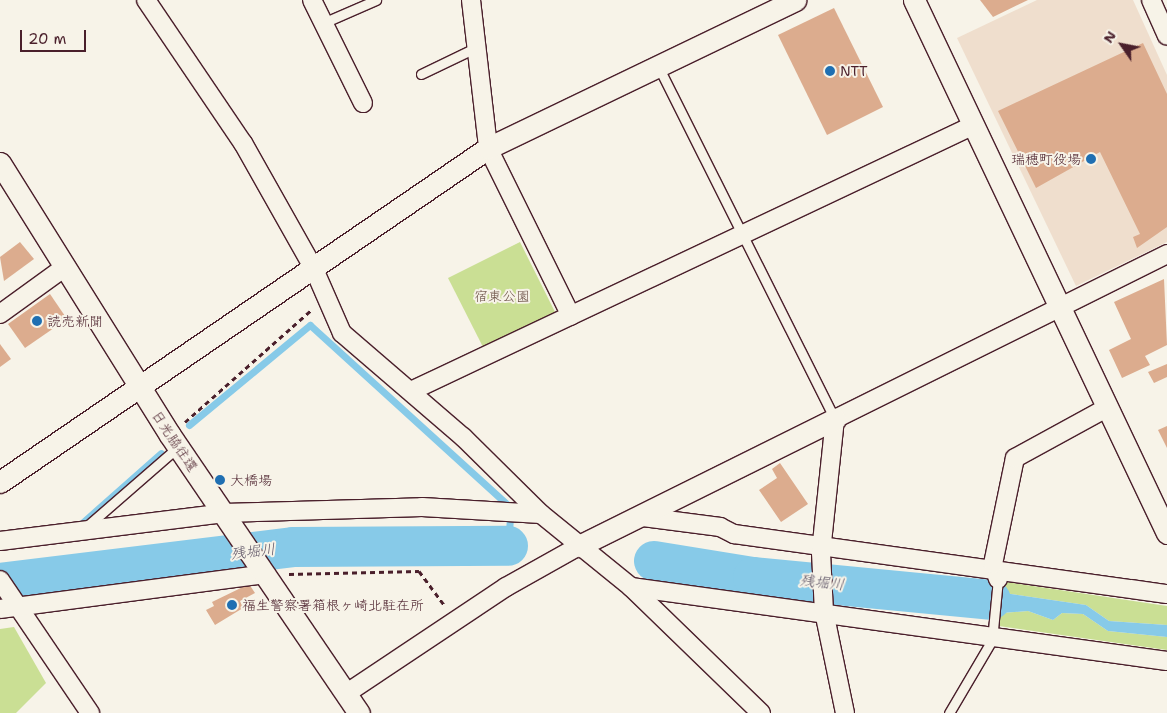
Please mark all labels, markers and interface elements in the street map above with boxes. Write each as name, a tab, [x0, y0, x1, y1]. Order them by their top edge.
scale bar	[22, 20, 89, 52]
north arrow	[1097, 20, 1147, 70]
text: N	[1099, 27, 1120, 46]
text: 20 m	[28, 29, 67, 49]
place label: NTT	[840, 63, 868, 79]
marker: NTT	[824, 65, 836, 77]
place label: 瑞穂町役場	[1011, 151, 1081, 167]
marker: 瑞穂町役場	[1085, 153, 1097, 165]
park label: 宿東公園	[474, 288, 530, 304]
place label: 読売新聞	[47, 313, 103, 329]
marker: 読売新聞	[31, 315, 43, 327]
street label: 日光脇往還	[148, 407, 202, 475]
place label: 大橋場	[230, 472, 272, 488]
marker: 大橋場	[214, 474, 226, 486]
water label: 残堀川	[230, 540, 276, 564]
water label: 残堀川	[799, 572, 845, 594]
place label: 福生警察署箱根ヶ崎北駐在所	[242, 597, 424, 613]
marker: 福生警察署箱根ヶ崎北駐在所	[226, 599, 238, 611]

